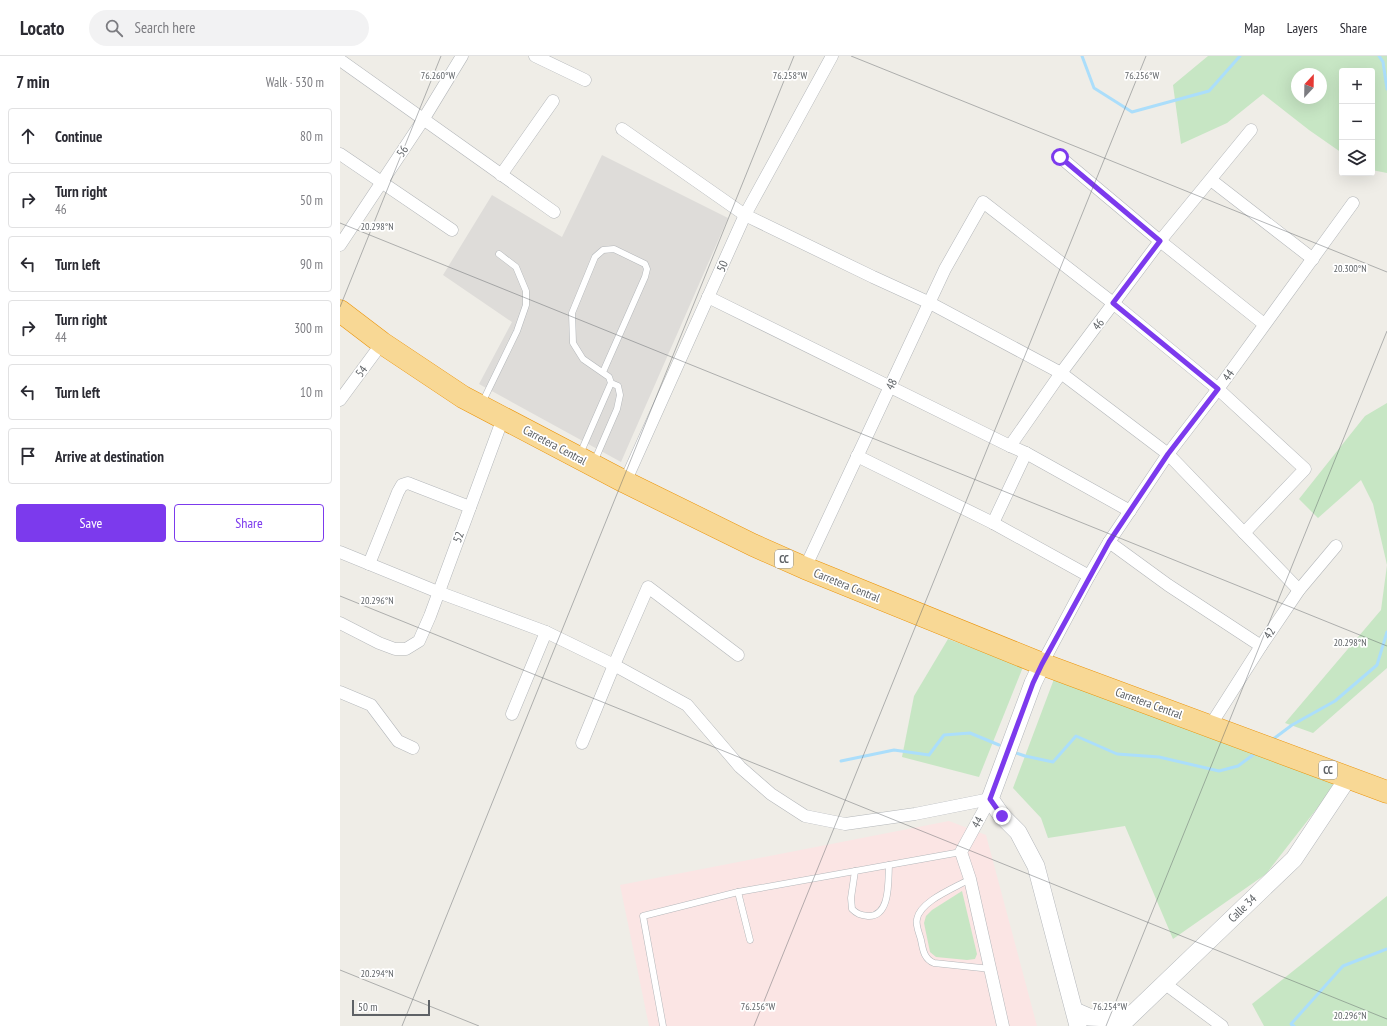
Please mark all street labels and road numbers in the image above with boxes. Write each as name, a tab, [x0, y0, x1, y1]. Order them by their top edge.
street label: 56	[393, 142, 411, 160]
street label: 50	[713, 258, 731, 274]
street label: 46	[1089, 315, 1107, 333]
street label: 54	[352, 362, 371, 380]
street label: 44	[1219, 366, 1238, 384]
street label: 48	[882, 376, 900, 392]
street label: Carretera Central	[521, 422, 590, 468]
street label: 52	[449, 529, 467, 545]
road number: CC	[775, 550, 793, 568]
street label: Carretera Central	[812, 565, 882, 605]
street label: 42	[1260, 624, 1278, 642]
street label: Carretera Central	[1114, 684, 1185, 722]
road number: CC	[1319, 761, 1337, 779]
street label: 44	[968, 813, 986, 830]
street label: Calle 34	[1225, 890, 1260, 925]

